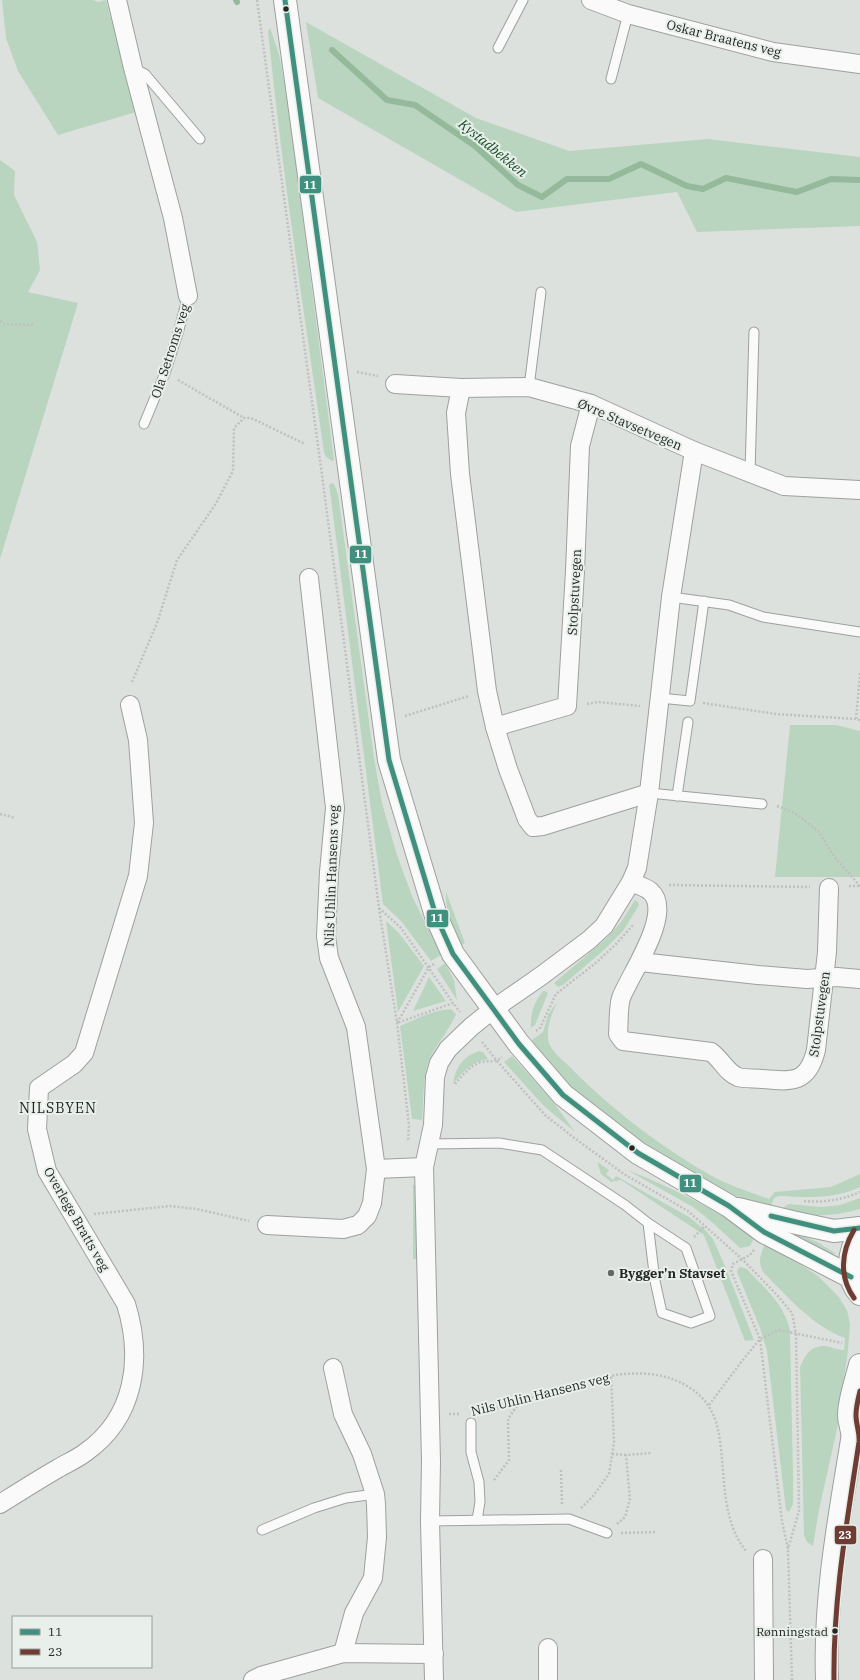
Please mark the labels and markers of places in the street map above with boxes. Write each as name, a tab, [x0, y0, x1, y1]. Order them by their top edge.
unlabelled marker	[281, 4, 291, 14]
unlabelled marker	[627, 1143, 637, 1153]
place label: Bygger'n Stavset	[619, 1265, 726, 1282]
marker: Bygger'n Stavset	[606, 1268, 616, 1278]
place label: Rønningstad	[756, 1624, 828, 1639]
marker: Rønningstad	[830, 1626, 840, 1636]

